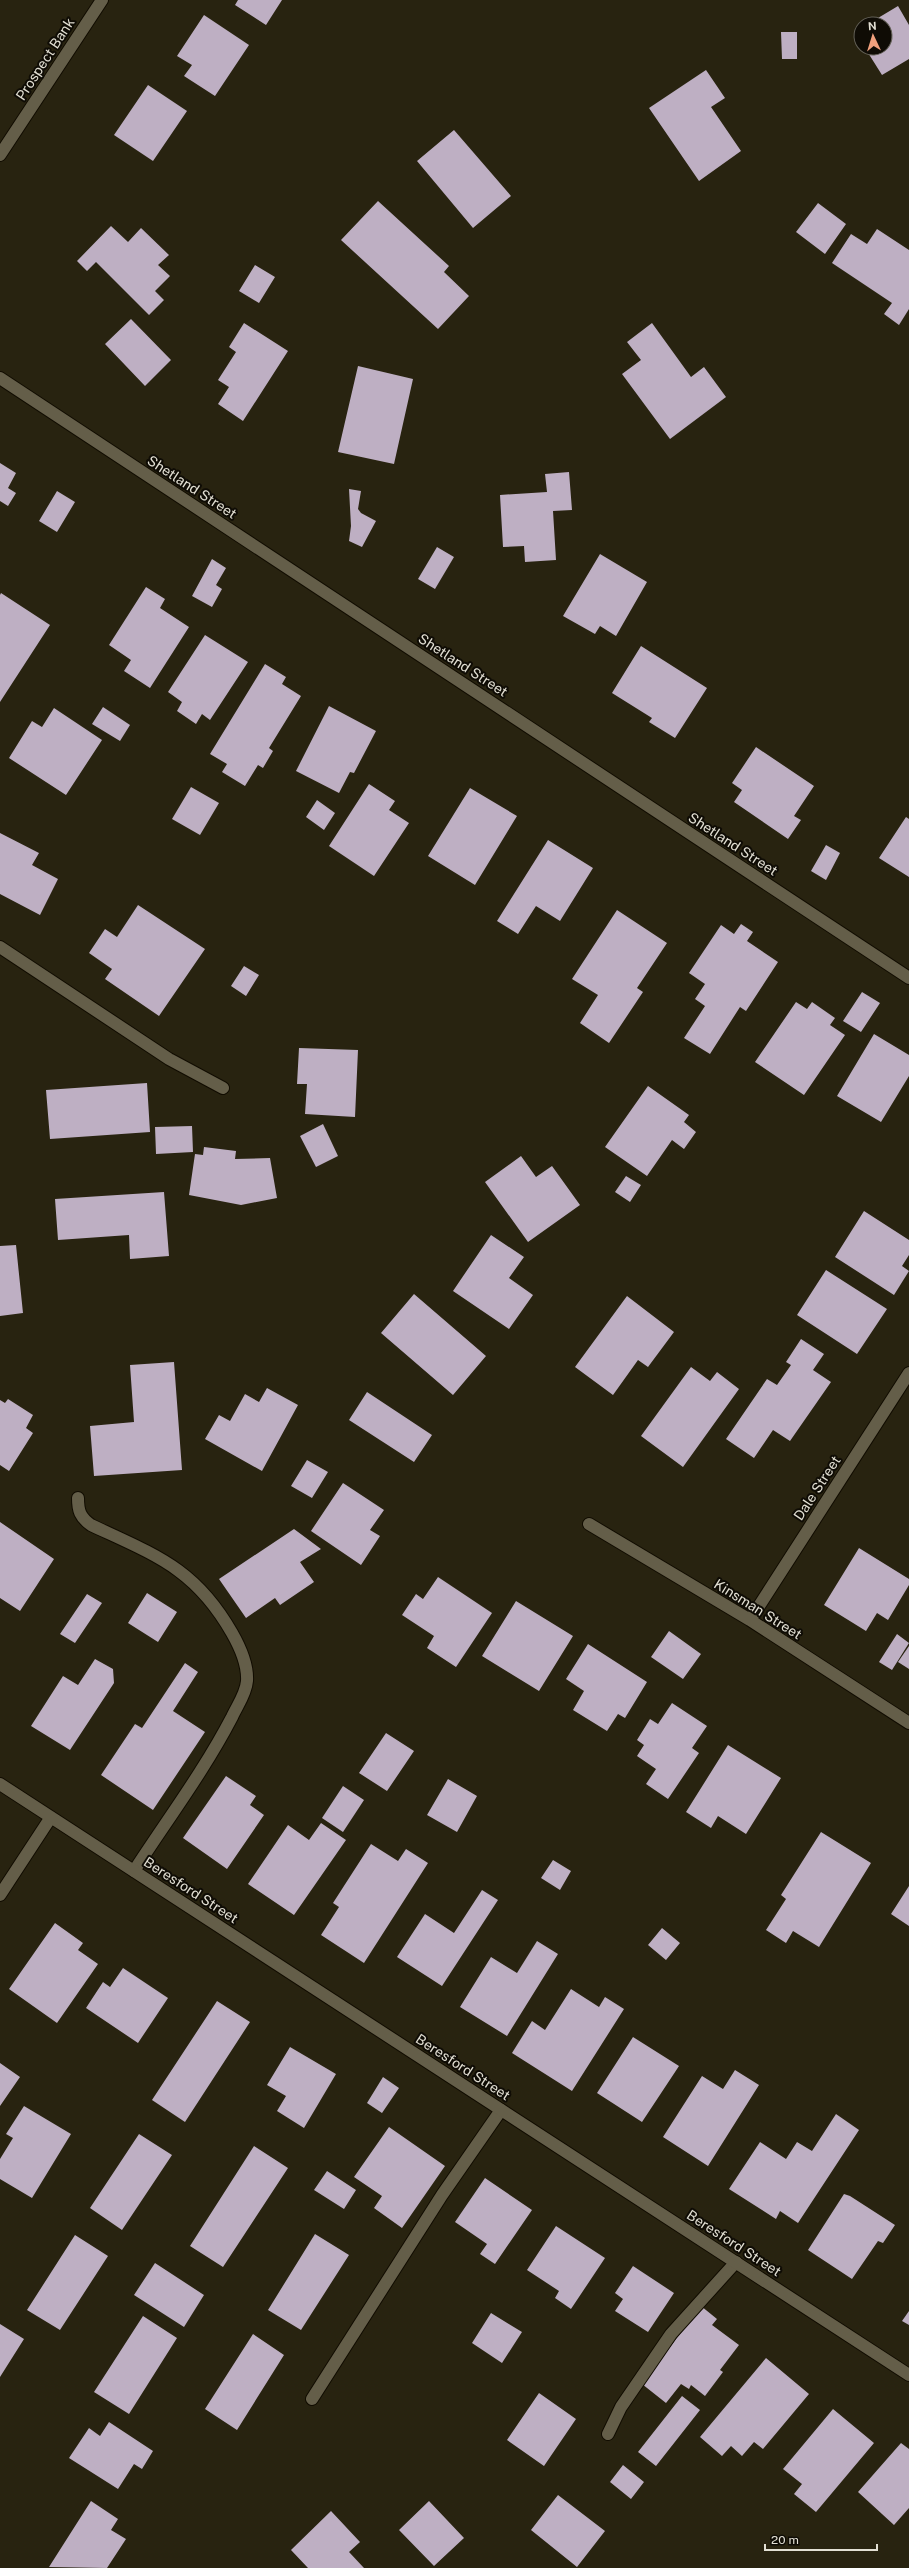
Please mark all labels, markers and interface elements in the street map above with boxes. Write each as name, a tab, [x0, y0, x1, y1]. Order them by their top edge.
street label: Prospect Bank	[13, 15, 78, 103]
north arrow	[853, 16, 893, 56]
text: N	[868, 20, 877, 32]
street label: Shetland Street	[144, 452, 240, 522]
street label: Shetland Street	[415, 630, 511, 700]
street label: Shetland Street	[685, 809, 781, 879]
street label: Dale Street	[790, 1453, 844, 1523]
street label: Kinsman Street	[711, 1576, 805, 1642]
street label: Beresford Street	[141, 1854, 241, 1926]
street label: Beresford Street	[413, 2031, 513, 2103]
street label: Beresford Street	[684, 2207, 784, 2279]
scale bar	[765, 2526, 877, 2552]
text: 20 m	[771, 2533, 799, 2547]

